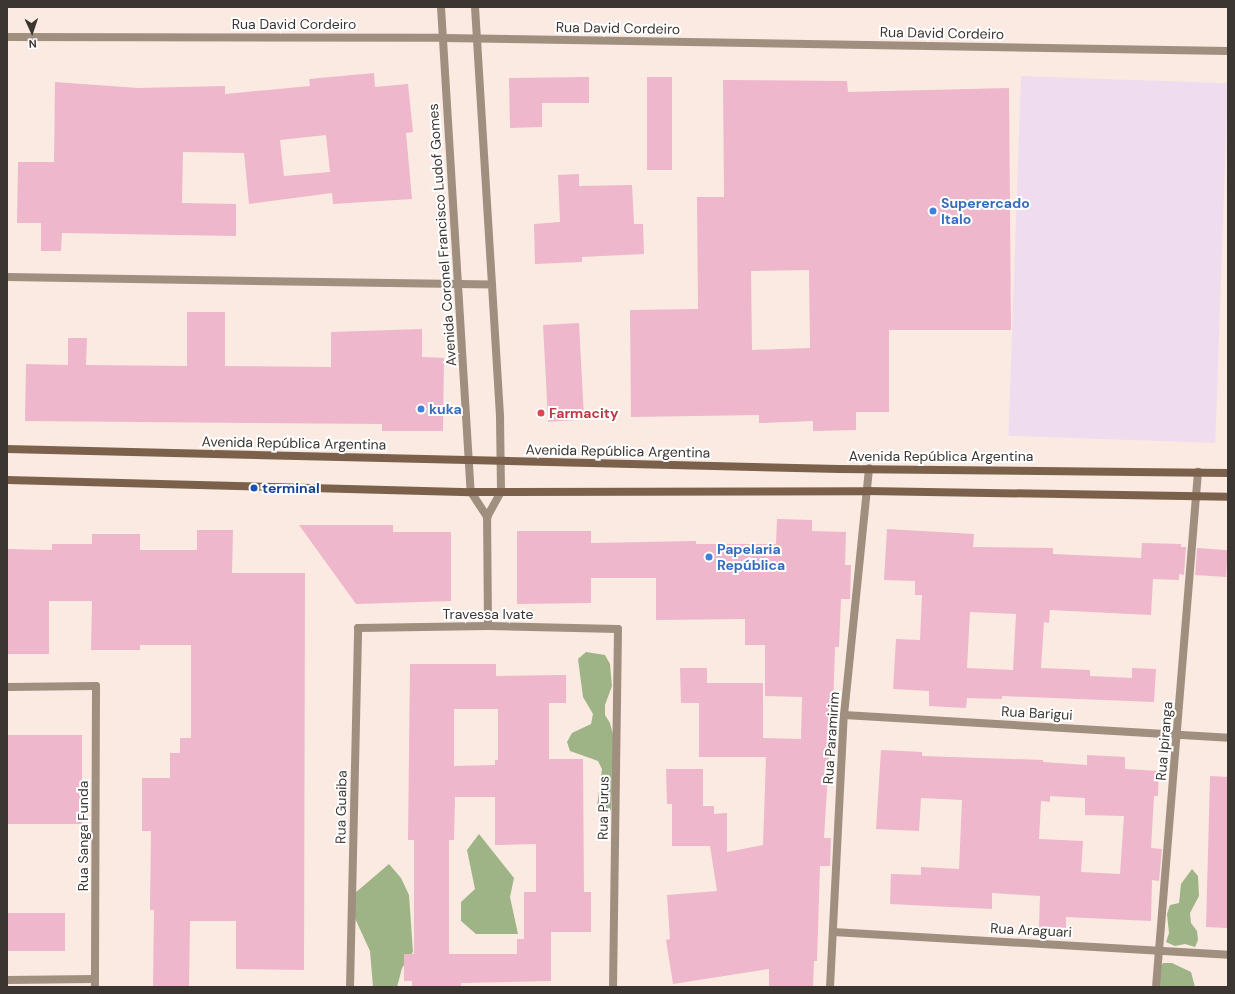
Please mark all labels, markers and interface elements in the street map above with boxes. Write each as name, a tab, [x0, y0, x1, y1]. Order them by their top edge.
north arrow	[12, 12, 52, 52]
street label: Rua David Cordeiro	[232, 16, 356, 32]
street label: Rua David Cordeiro	[556, 19, 680, 37]
street label: Rua David Cordeiro	[880, 24, 1004, 42]
text: N	[28, 37, 37, 51]
street label: Avenida Coronel Francisco Ludof Gomes	[424, 103, 460, 367]
place label: Superercado Italo	[941, 195, 1030, 228]
marker: Superercado Italo	[928, 206, 938, 216]
place label: kuka	[429, 401, 462, 417]
marker: kuka	[416, 404, 426, 414]
place label: Farmacity	[549, 405, 618, 421]
marker: Farmacity	[536, 408, 546, 418]
street label: Avenida República Argentina	[202, 433, 386, 453]
street label: Avenida República Argentina	[526, 441, 710, 461]
street label: Avenida República Argentina	[849, 448, 1033, 464]
place label: terminal	[262, 480, 320, 496]
marker: terminal	[249, 483, 259, 493]
place label: Papelaria República	[717, 541, 785, 574]
marker: Papelaria República	[704, 552, 714, 562]
street label: Travessa Ivate	[443, 606, 533, 622]
street label: Rua Paramirim	[819, 691, 843, 785]
street label: Rua Ipiranga	[1152, 701, 1176, 781]
street label: Rua Barigui	[1001, 703, 1073, 723]
street label: Rua Guaiba	[332, 770, 350, 844]
street label: Rua Purus	[594, 776, 612, 840]
street label: Rua Sanga Funda	[75, 781, 91, 891]
street label: Rua Araguari	[990, 919, 1072, 941]

